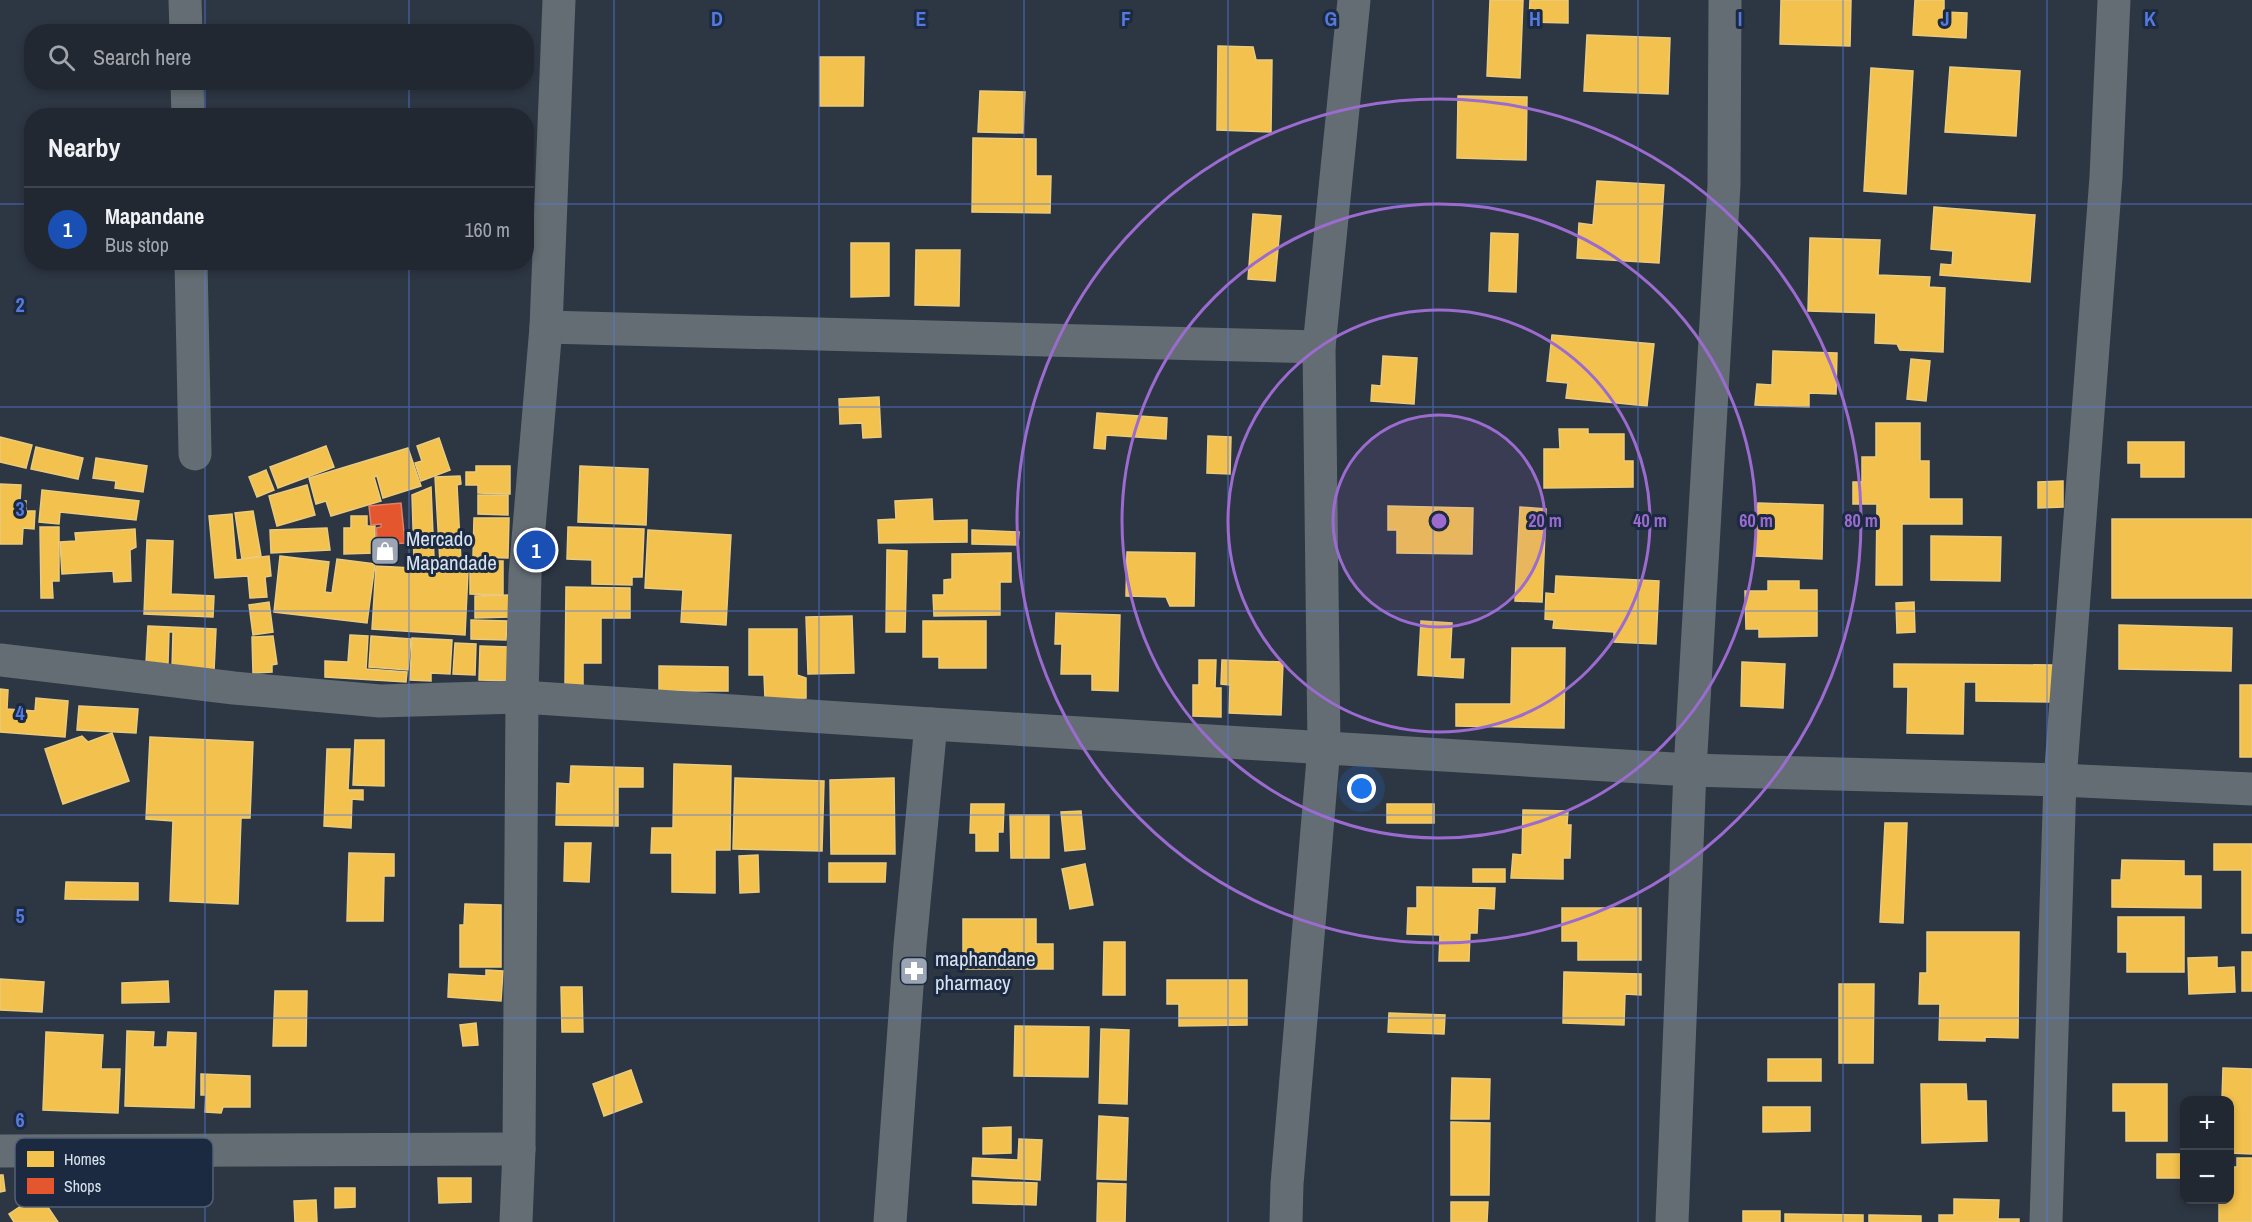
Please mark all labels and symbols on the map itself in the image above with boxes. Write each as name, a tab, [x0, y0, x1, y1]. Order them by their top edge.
text: D	[711, 5, 723, 32]
text: E	[916, 5, 927, 32]
text: F	[1121, 5, 1131, 32]
text: G	[1325, 5, 1337, 32]
text: H	[1529, 5, 1541, 32]
text: I	[1738, 5, 1742, 32]
text: J	[1940, 5, 1950, 32]
text: K	[2144, 5, 2156, 32]
text: 2	[15, 291, 25, 318]
text: 3	[15, 495, 25, 522]
text: 20 m	[1528, 508, 1562, 533]
text: 40 m	[1633, 508, 1667, 533]
text: 60 m	[1739, 508, 1773, 533]
text: 80 m	[1844, 508, 1878, 533]
centre of rings	[1429, 511, 1449, 531]
place label: Mercado Mapandade	[406, 524, 497, 577]
pin: 1	[516, 528, 556, 572]
shop icon: Mercado Mapandade	[369, 535, 401, 567]
text: 4	[15, 699, 25, 726]
your location	[1347, 774, 1376, 803]
text: 5	[15, 902, 25, 929]
place label: maphandane pharmacy	[935, 944, 1036, 997]
pharmacy icon: maphandane pharmacy	[898, 955, 930, 987]
text: 6	[15, 1106, 25, 1133]
legend	[15, 1138, 213, 1207]
text: Homes	[64, 1148, 106, 1170]
text: Shops	[64, 1175, 101, 1197]

